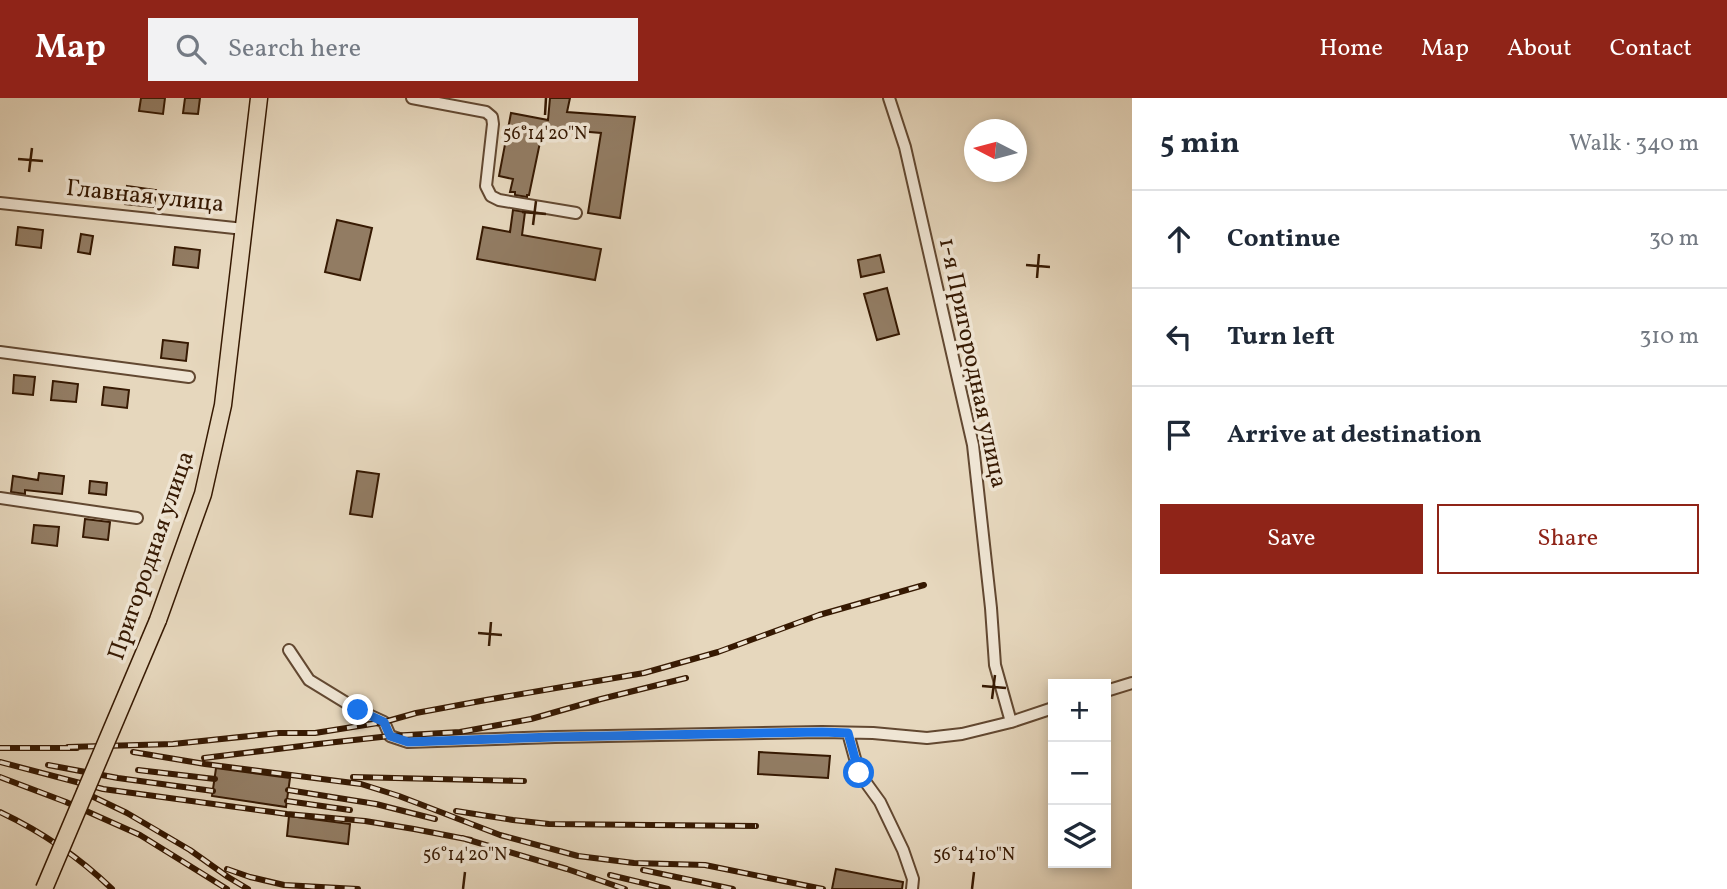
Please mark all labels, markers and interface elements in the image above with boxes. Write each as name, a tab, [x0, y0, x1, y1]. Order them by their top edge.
search box	[148, 18, 638, 81]
text: Map	[35, 26, 106, 72]
icon: search	[172, 30, 210, 68]
text: Search here	[228, 31, 361, 67]
text: Home	[1319, 32, 1383, 66]
text: Map	[1421, 32, 1469, 66]
text: About	[1507, 32, 1572, 66]
text: Contact	[1610, 32, 1692, 66]
north arrow	[964, 119, 1027, 182]
text: 56°14'20"N	[503, 122, 587, 147]
text: 5 min	[1160, 123, 1240, 165]
text: Walk · 340 m	[1569, 128, 1699, 160]
street label: Главная улица	[64, 172, 226, 222]
icon: ahead	[1160, 220, 1198, 258]
text: Continue	[1227, 221, 1340, 257]
text: 30 m	[1649, 223, 1699, 255]
street label: 1-я Пригородная улица	[929, 235, 1015, 491]
icon: left	[1160, 318, 1198, 356]
text: Turn left	[1227, 319, 1335, 355]
text: 310 m	[1639, 321, 1699, 353]
icon: arrive	[1160, 416, 1198, 454]
text: Arrive at destination	[1227, 417, 1482, 453]
street label: Пригородная улица	[100, 447, 204, 665]
button: Save	[1160, 504, 1423, 574]
button: Share	[1437, 504, 1699, 574]
map controls	[1048, 679, 1111, 868]
button: +	[1048, 679, 1111, 742]
route end	[342, 694, 373, 725]
button: −	[1048, 742, 1111, 805]
route start	[843, 757, 874, 788]
button: layers	[1048, 805, 1111, 868]
text: 56°14'20"N	[423, 843, 507, 868]
text: 56°14'10"N	[933, 843, 1015, 868]

